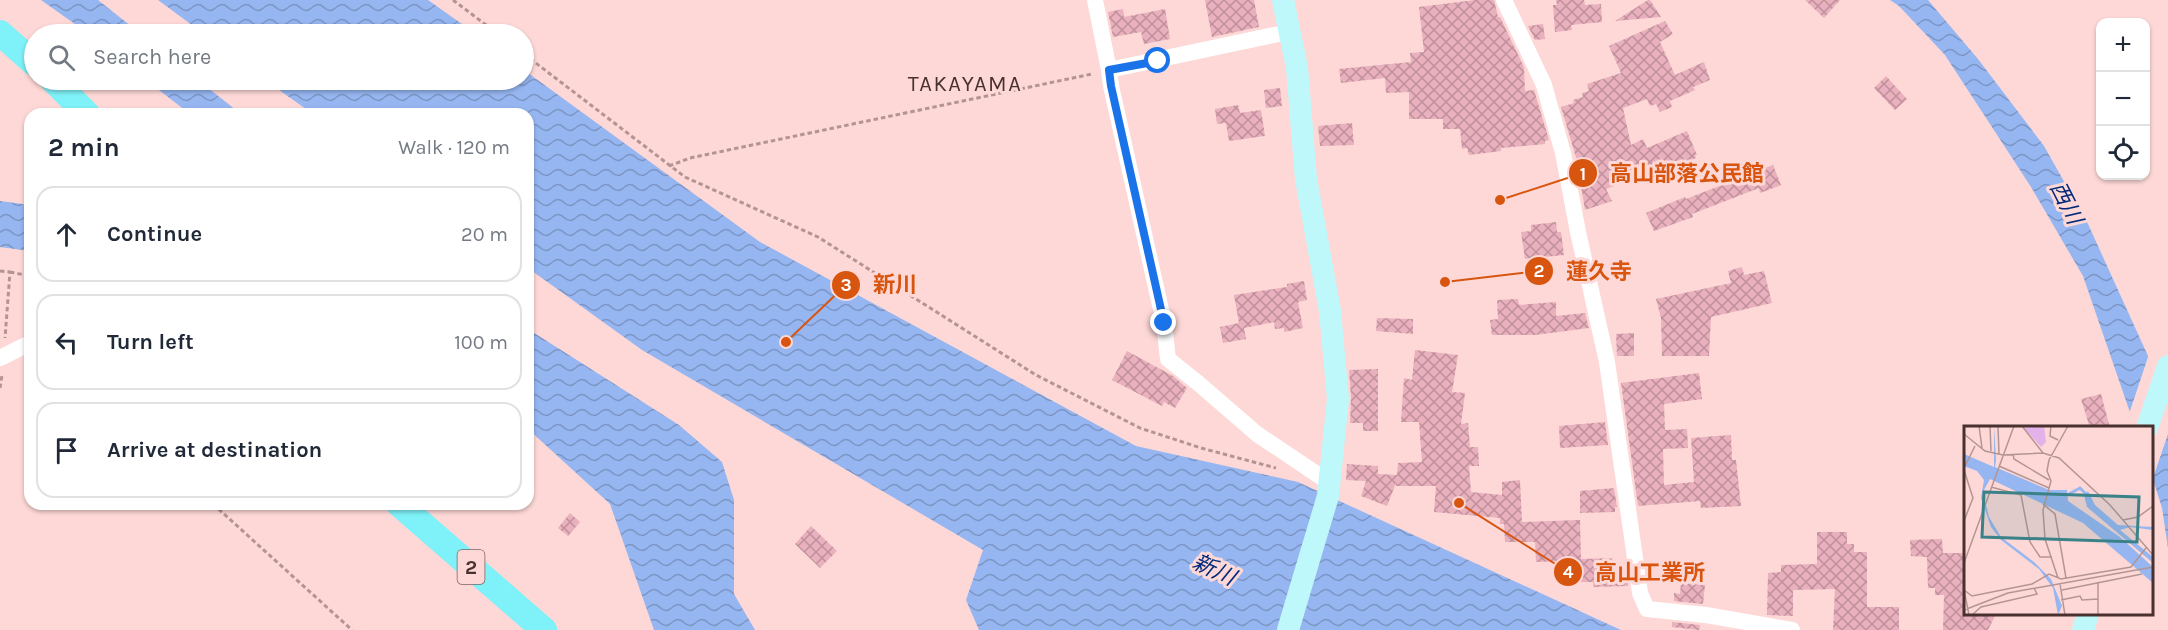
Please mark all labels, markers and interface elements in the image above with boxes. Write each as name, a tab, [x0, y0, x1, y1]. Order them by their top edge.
map controls	[2096, 18, 2150, 180]
button: +	[2096, 18, 2150, 72]
search box	[24, 24, 534, 90]
icon: search	[45, 41, 78, 74]
text: Search here	[93, 44, 211, 70]
route start	[1144, 47, 1170, 73]
district label: TAKAYAMA	[908, 71, 1022, 97]
button: −	[2096, 72, 2150, 126]
button: locate	[2096, 126, 2150, 180]
text: 2 min	[48, 132, 120, 163]
text: Walk · 120 m	[398, 136, 510, 159]
callout: 高山部落公民館	[1568, 153, 1776, 193]
text: 高山部落公民館	[1610, 161, 1764, 187]
text: 1	[1580, 163, 1586, 185]
water label: 西川	[2044, 177, 2088, 230]
icon: ahead	[50, 218, 83, 251]
text: Continue	[107, 221, 202, 247]
text: 20 m	[461, 223, 508, 246]
callout: 蓮久寺	[1524, 251, 1644, 291]
text: 蓮久寺	[1566, 259, 1632, 285]
text: 2	[1534, 260, 1544, 282]
callout: 新川	[831, 265, 929, 305]
text: 新川	[873, 272, 917, 298]
text: 3	[840, 274, 852, 296]
route end	[1150, 309, 1176, 335]
icon: left	[50, 326, 83, 359]
text: Turn left	[107, 329, 194, 355]
text: 100 m	[454, 331, 508, 354]
inset map	[1964, 426, 2153, 615]
icon: arrive	[50, 434, 83, 467]
text: Arrive at destination	[107, 437, 322, 463]
water label: 新川	[1189, 549, 1241, 592]
road number: 2	[458, 550, 484, 584]
callout: 高山工業所	[1553, 552, 1717, 592]
text: 高山工業所	[1595, 560, 1705, 586]
text: 4	[1563, 561, 1574, 583]

